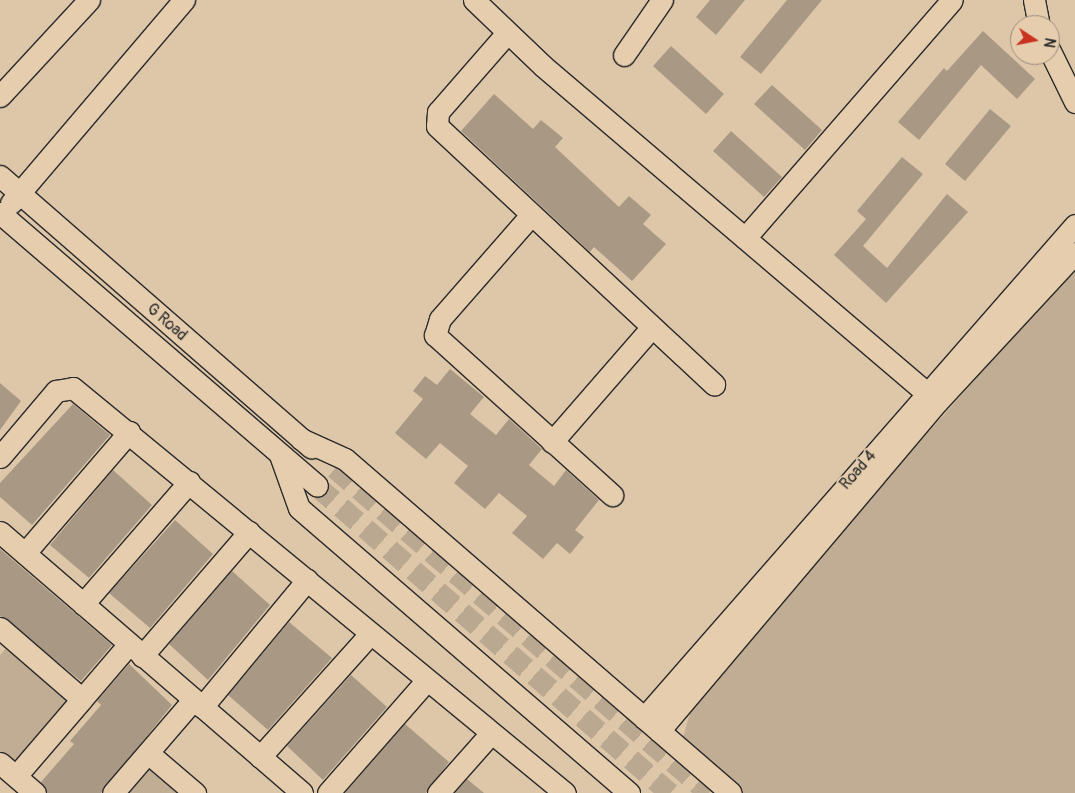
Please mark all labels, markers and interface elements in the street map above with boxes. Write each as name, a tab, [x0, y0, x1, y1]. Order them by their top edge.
north arrow	[1010, 15, 1060, 65]
text: N	[1040, 36, 1058, 49]
street label: G Road	[143, 299, 191, 345]
street label: Road 4	[836, 446, 880, 494]

